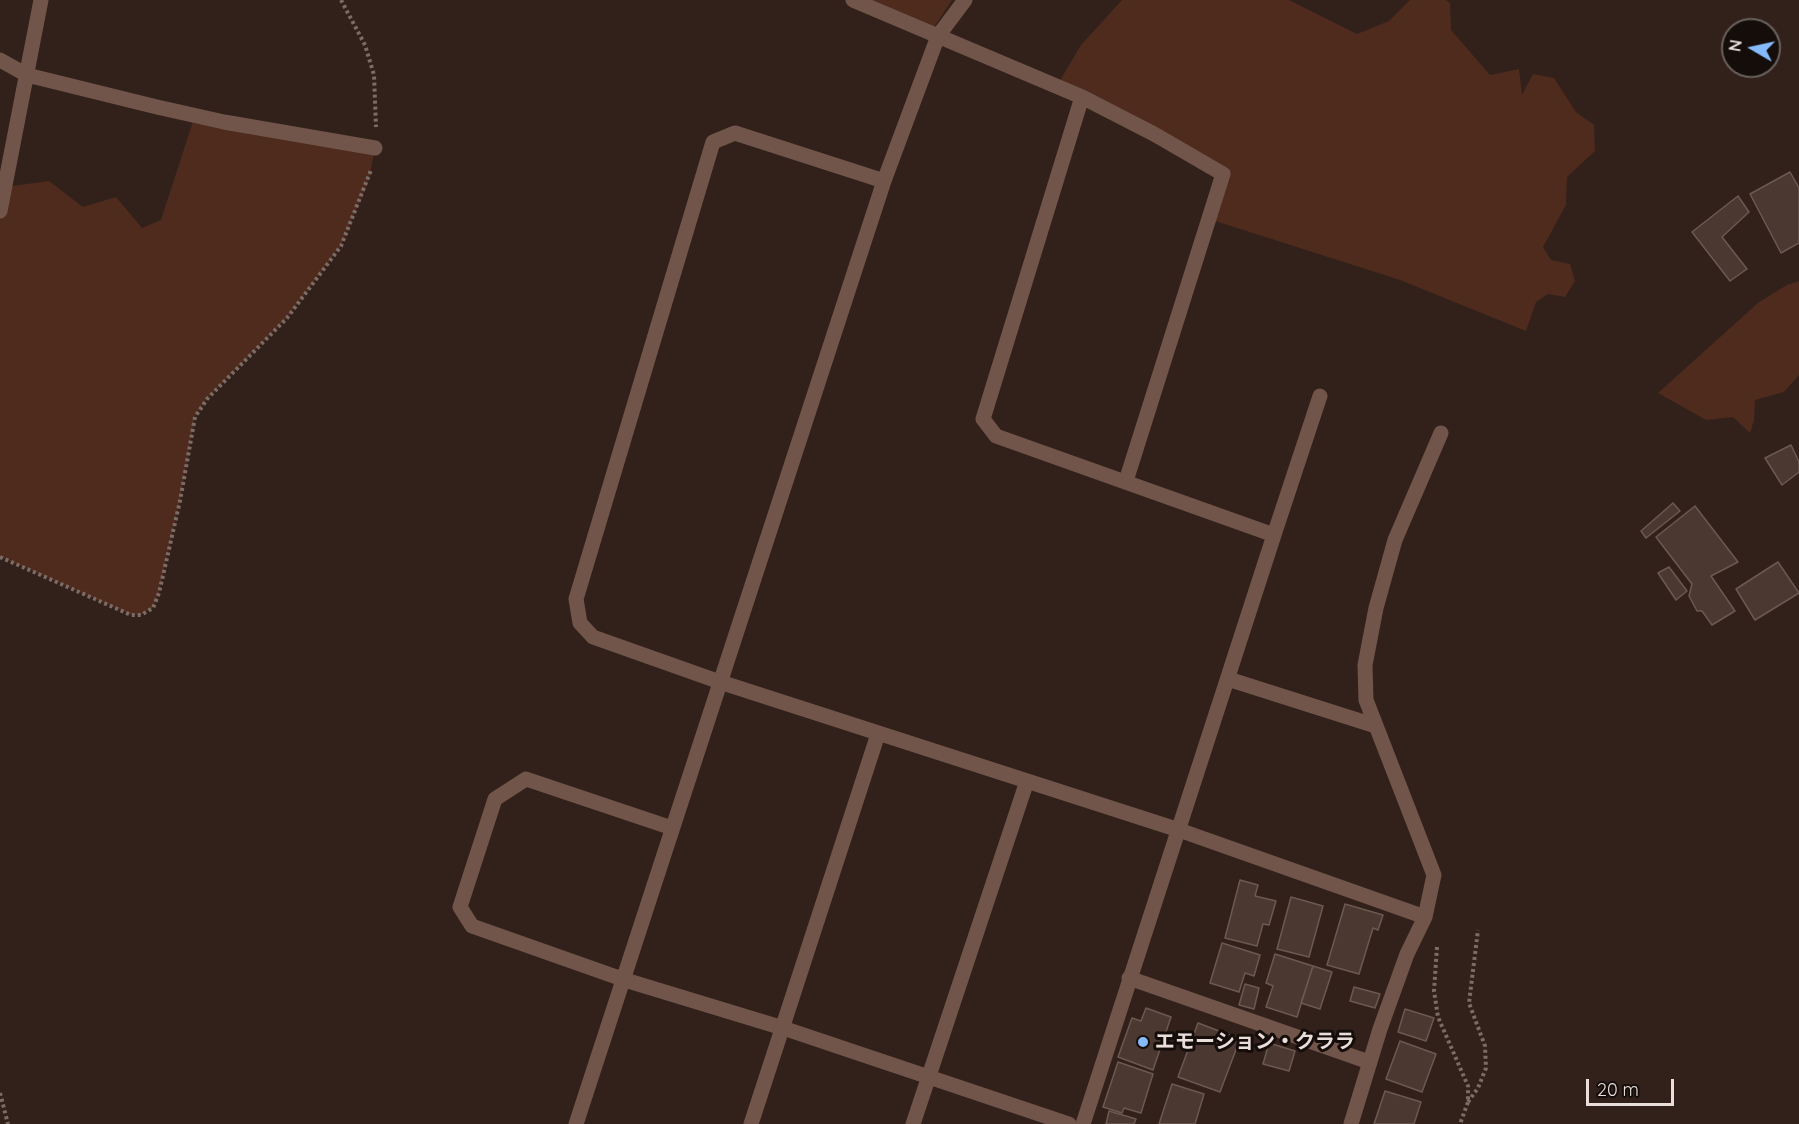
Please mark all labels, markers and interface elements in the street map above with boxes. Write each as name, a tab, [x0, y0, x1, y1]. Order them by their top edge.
north arrow	[1721, 18, 1781, 78]
text: N	[1724, 38, 1746, 53]
place label: エモーション・クララ	[1155, 1030, 1355, 1054]
marker: エモーション・クララ	[1136, 1035, 1150, 1049]
scale bar	[1589, 1067, 1678, 1105]
text: 20 m	[1597, 1078, 1639, 1101]

